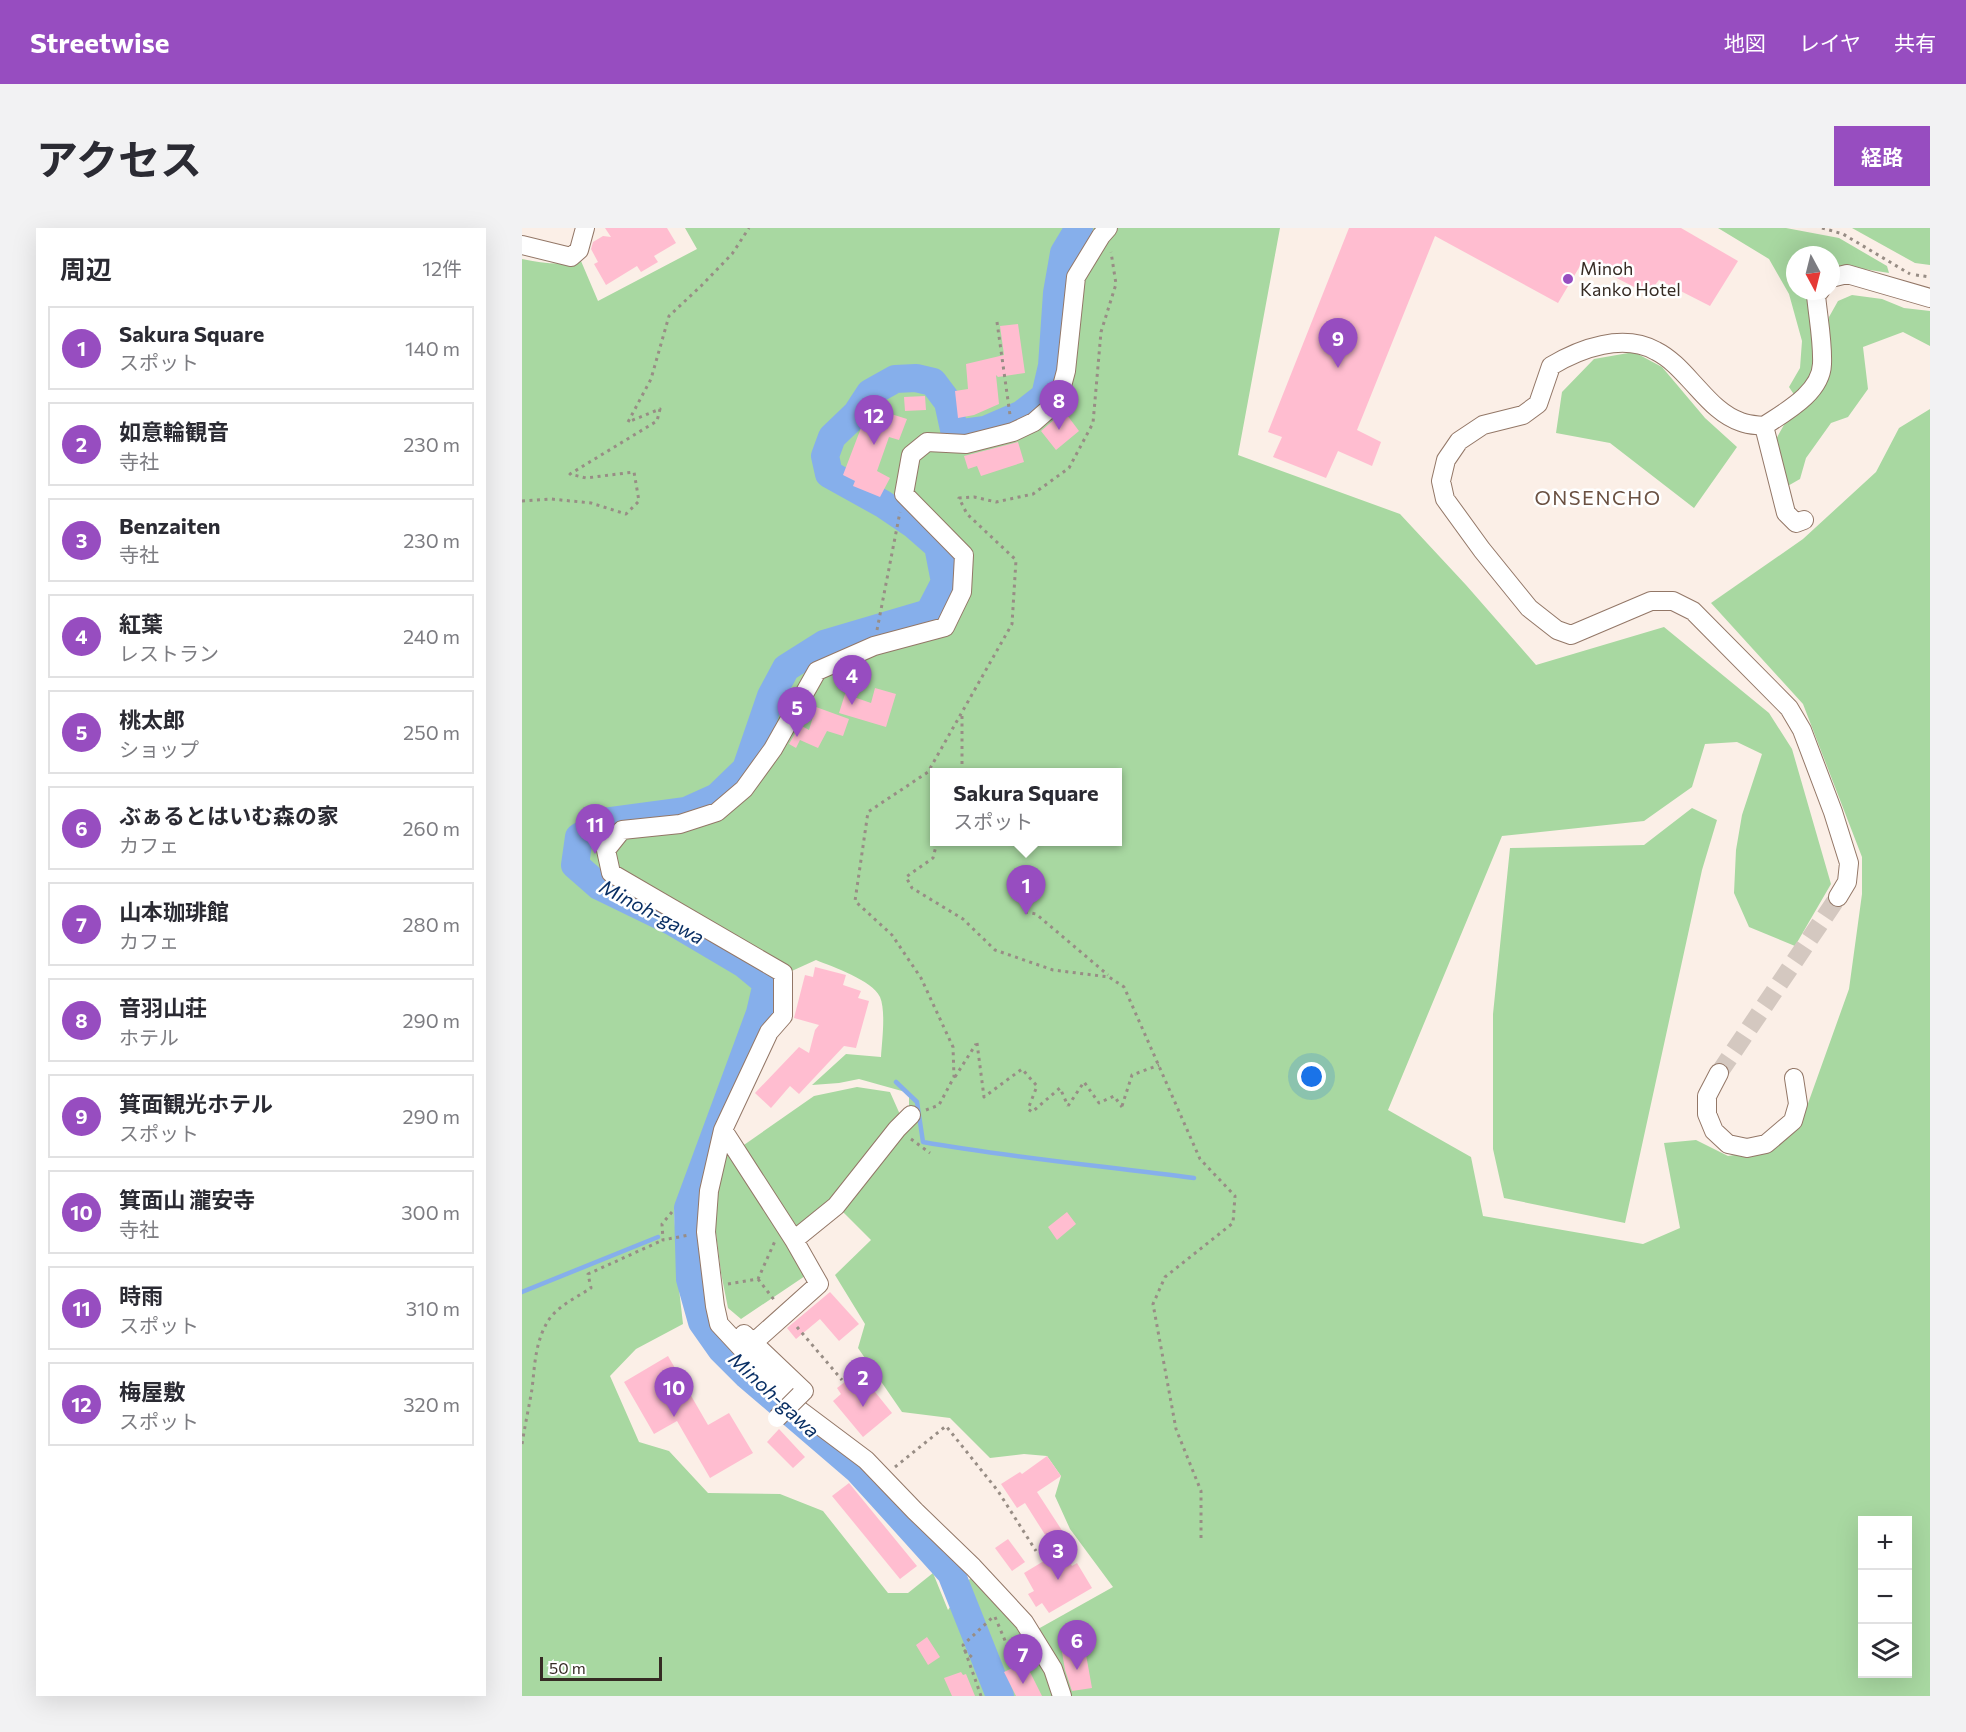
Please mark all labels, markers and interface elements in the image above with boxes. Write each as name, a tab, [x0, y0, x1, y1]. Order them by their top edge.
text: Streetwise	[30, 25, 170, 59]
text: 地図	[1724, 30, 1766, 55]
text: レイヤ	[1799, 30, 1861, 55]
text: 共有	[1894, 30, 1936, 55]
button: 経路	[1834, 126, 1930, 186]
text: アクセス	[36, 132, 202, 184]
north arrow	[1786, 246, 1840, 300]
text: 周辺	[60, 253, 112, 284]
text: 12件	[422, 256, 462, 280]
place label: Minoh Kanko Hotel	[1580, 257, 1681, 300]
marker: Minoh Kanko Hotel	[1561, 272, 1575, 286]
pin: 9	[1318, 318, 1358, 368]
text: Sakura Square	[119, 320, 264, 347]
text: 1	[77, 336, 86, 360]
text: 140 m	[405, 336, 460, 360]
text: スポット	[119, 350, 199, 374]
pin: 8	[1040, 380, 1078, 430]
pin: 12	[854, 396, 894, 445]
text: 如意輪観音	[119, 418, 229, 445]
text: 2	[76, 432, 87, 456]
text: 230 m	[403, 432, 460, 456]
text: 寺社	[119, 449, 159, 473]
district label: ONSENCHO	[1534, 485, 1662, 509]
text: Benzaiten	[119, 512, 220, 539]
text: 3	[76, 528, 87, 552]
text: 230 m	[403, 528, 460, 552]
text: 寺社	[119, 542, 159, 566]
text: 紅葉	[119, 610, 163, 637]
text: 4	[75, 624, 88, 648]
text: 240 m	[403, 624, 460, 648]
text: レストラン	[119, 641, 219, 665]
pin: 4	[832, 656, 872, 705]
pin: 5	[778, 688, 816, 737]
text: 桃太郎	[119, 706, 185, 733]
text: 5	[76, 720, 87, 744]
text: 250 m	[403, 720, 460, 744]
text: ショップ	[119, 737, 199, 761]
popup	[930, 768, 1122, 846]
text: Sakura Square	[953, 779, 1099, 806]
text: ぶぁるとはいむ森の家	[119, 802, 339, 829]
pin: 11	[576, 804, 614, 854]
text: スポット	[953, 809, 1033, 833]
text: 6	[75, 816, 88, 840]
text: 260 m	[402, 816, 460, 840]
text: カフェ	[119, 833, 179, 857]
pin: 1	[1006, 866, 1046, 915]
water label: Minoh-gawa	[596, 874, 709, 949]
text: 山本珈琲館	[119, 898, 229, 925]
text: 7	[76, 912, 87, 936]
text: 280 m	[402, 912, 460, 936]
text: カフェ	[119, 929, 179, 953]
text: 音羽山荘	[119, 994, 207, 1021]
text: 8	[75, 1008, 88, 1032]
text: 290 m	[402, 1008, 460, 1032]
text: ホテル	[119, 1025, 179, 1049]
your location	[1297, 1062, 1326, 1091]
text: 箕面観光ホテル	[119, 1090, 273, 1117]
text: 9	[75, 1104, 88, 1128]
text: 290 m	[402, 1104, 460, 1128]
text: スポット	[119, 1121, 199, 1145]
text: 箕面山 瀧安寺	[119, 1186, 255, 1213]
text: 10	[70, 1200, 93, 1224]
text: 300 m	[401, 1200, 460, 1224]
text: 寺社	[119, 1217, 159, 1241]
text: 時雨	[119, 1282, 163, 1309]
text: 11	[72, 1296, 91, 1320]
text: 310 m	[406, 1296, 460, 1320]
text: スポット	[119, 1313, 199, 1337]
water label: Minoh-gawa	[725, 1346, 825, 1442]
pin: 2	[844, 1358, 882, 1407]
pin: 10	[654, 1368, 694, 1417]
text: 梅屋敷	[119, 1378, 185, 1405]
text: 12	[71, 1392, 92, 1416]
text: 320 m	[403, 1392, 460, 1416]
text: スポット	[119, 1409, 199, 1433]
map controls	[1858, 1516, 1912, 1678]
button: +	[1858, 1516, 1912, 1570]
pin: 3	[1038, 1530, 1078, 1580]
button: −	[1858, 1570, 1912, 1624]
pin: 6	[1058, 1620, 1096, 1670]
button: layers	[1858, 1624, 1912, 1678]
pin: 7	[1004, 1634, 1042, 1684]
scale bar	[540, 1654, 662, 1682]
text: 50 m	[549, 1658, 586, 1677]

